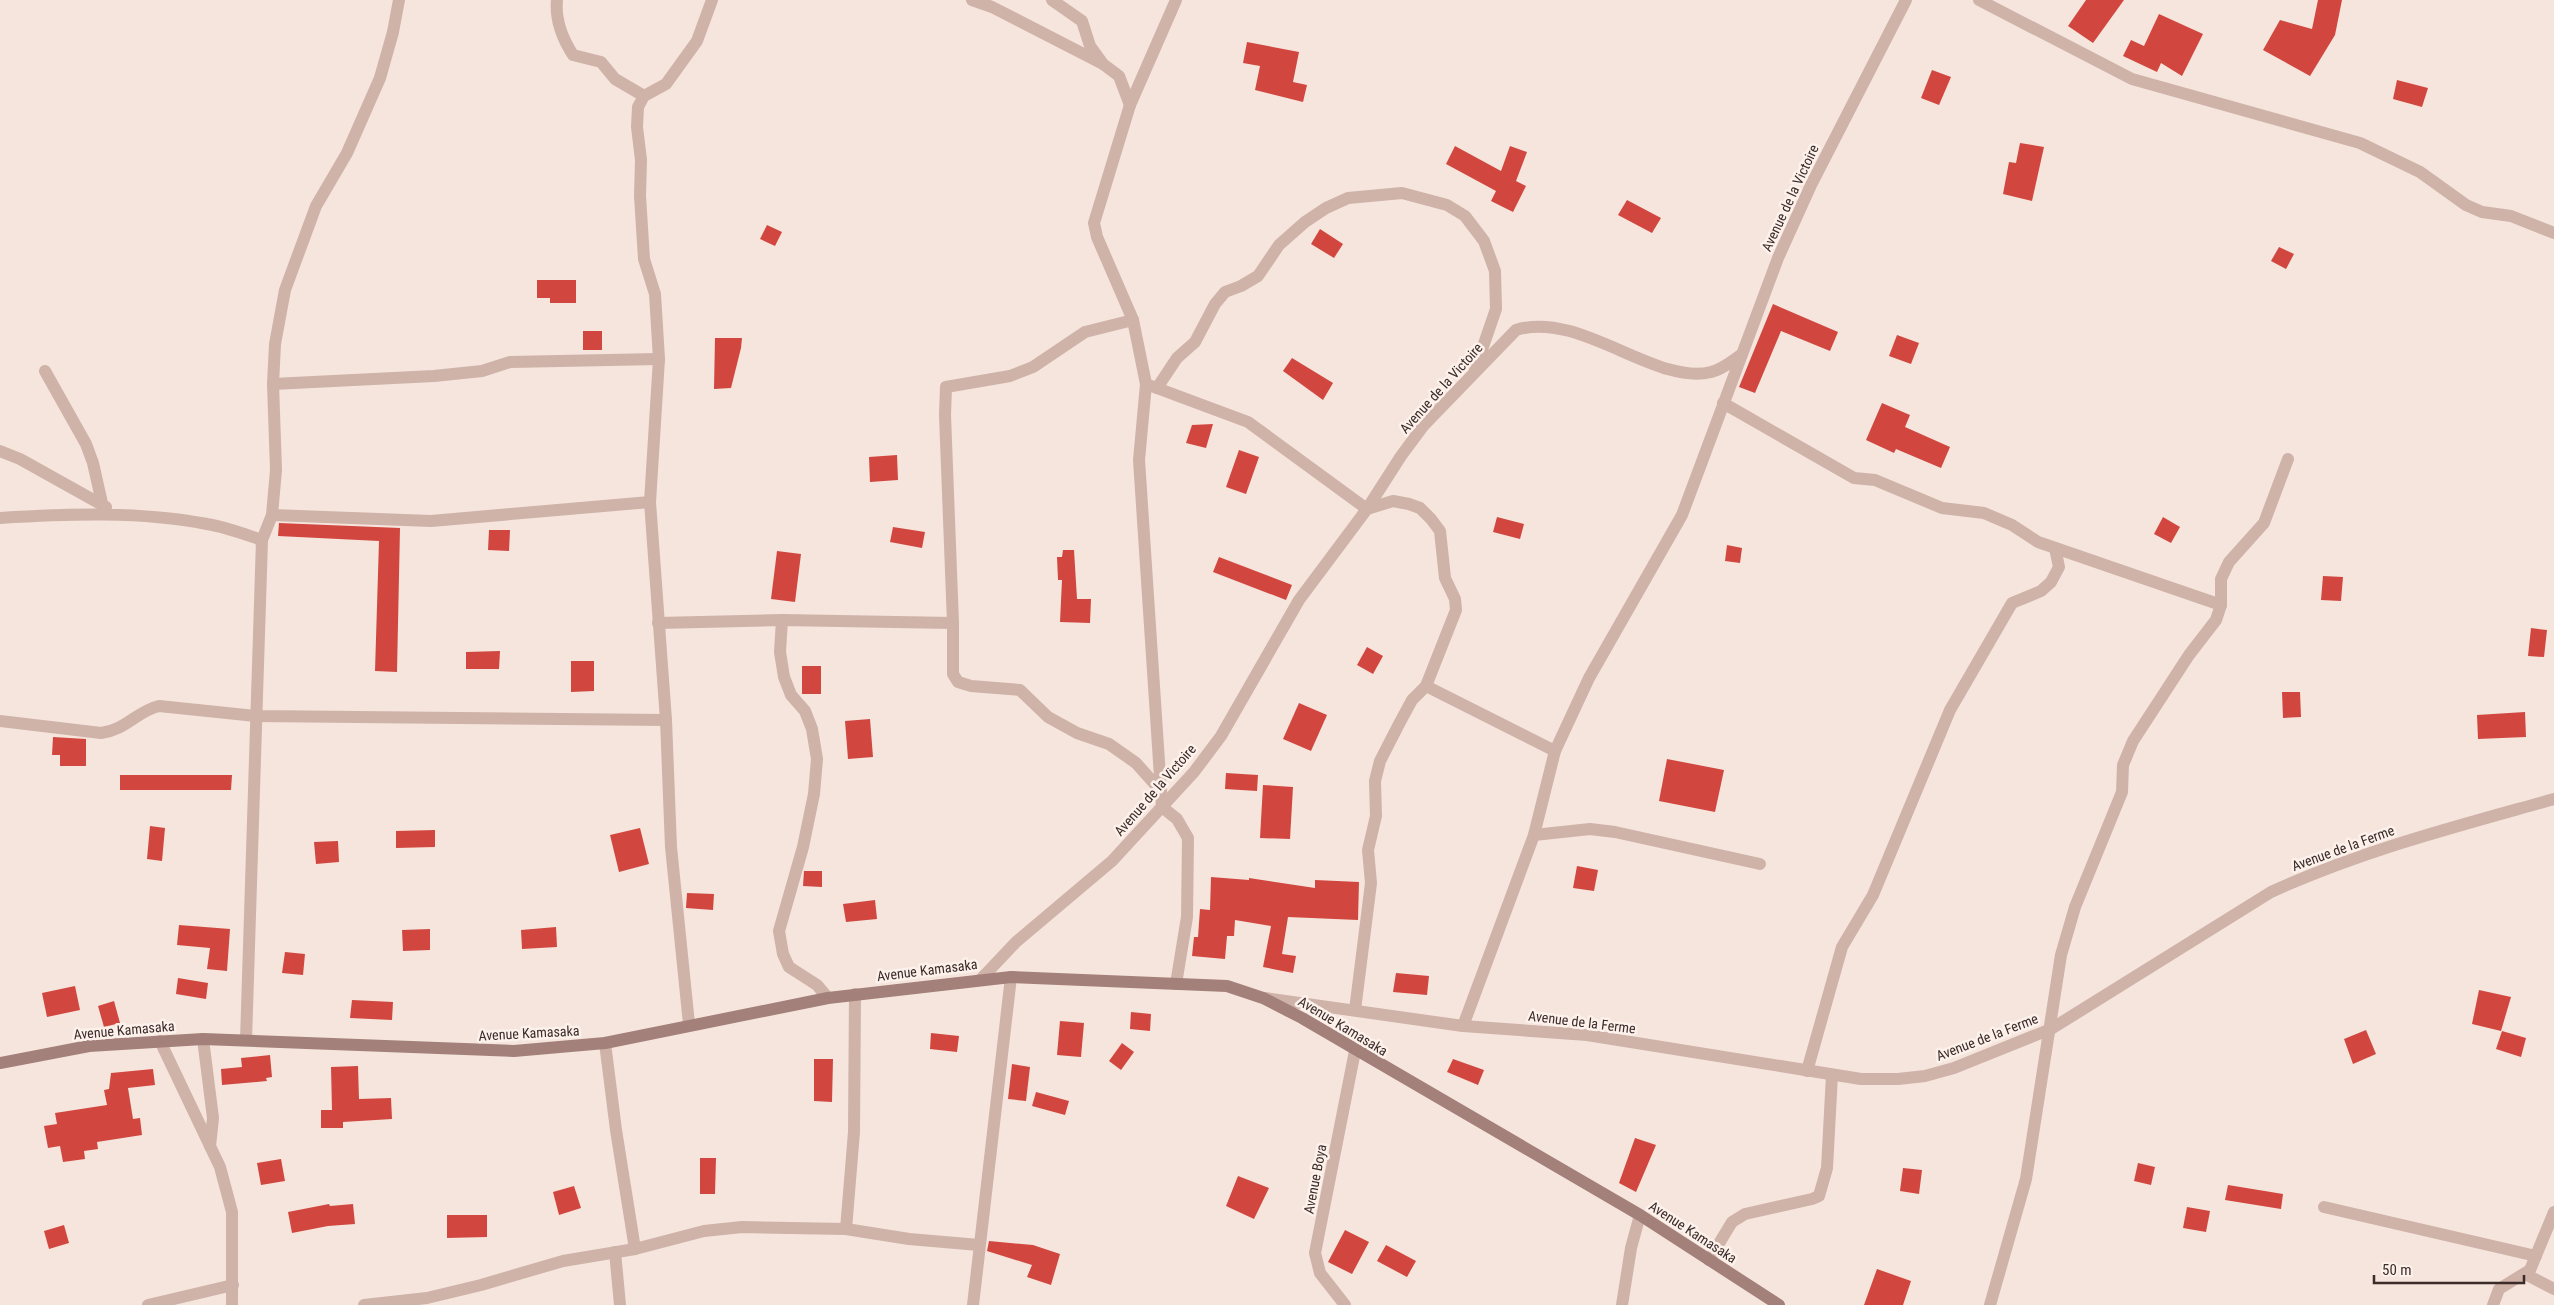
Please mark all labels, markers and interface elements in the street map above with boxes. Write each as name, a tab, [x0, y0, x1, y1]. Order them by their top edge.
street label: Avenue de la Victoire	[1758, 142, 1822, 254]
street label: Avenue de la Victoire	[1396, 339, 1486, 436]
street label: Avenue de la Victoire	[1111, 741, 1199, 839]
street label: Avenue de la Ferme	[2290, 822, 2397, 874]
street label: Avenue Kamasaka	[876, 956, 978, 984]
street label: Avenue Kamasaka	[1295, 993, 1391, 1059]
street label: Avenue de la Ferme	[1527, 1007, 1637, 1037]
street label: Avenue de la Ferme	[1934, 1010, 2041, 1064]
street label: Avenue Kamasaka	[73, 1018, 175, 1042]
street label: Avenue Kamasaka	[478, 1022, 580, 1044]
street label: Avenue Boya	[1300, 1143, 1330, 1215]
street label: Avenue Kamasaka	[1646, 1198, 1740, 1266]
scale bar	[2374, 1252, 2524, 1284]
text: 50 m	[2382, 1261, 2412, 1279]

